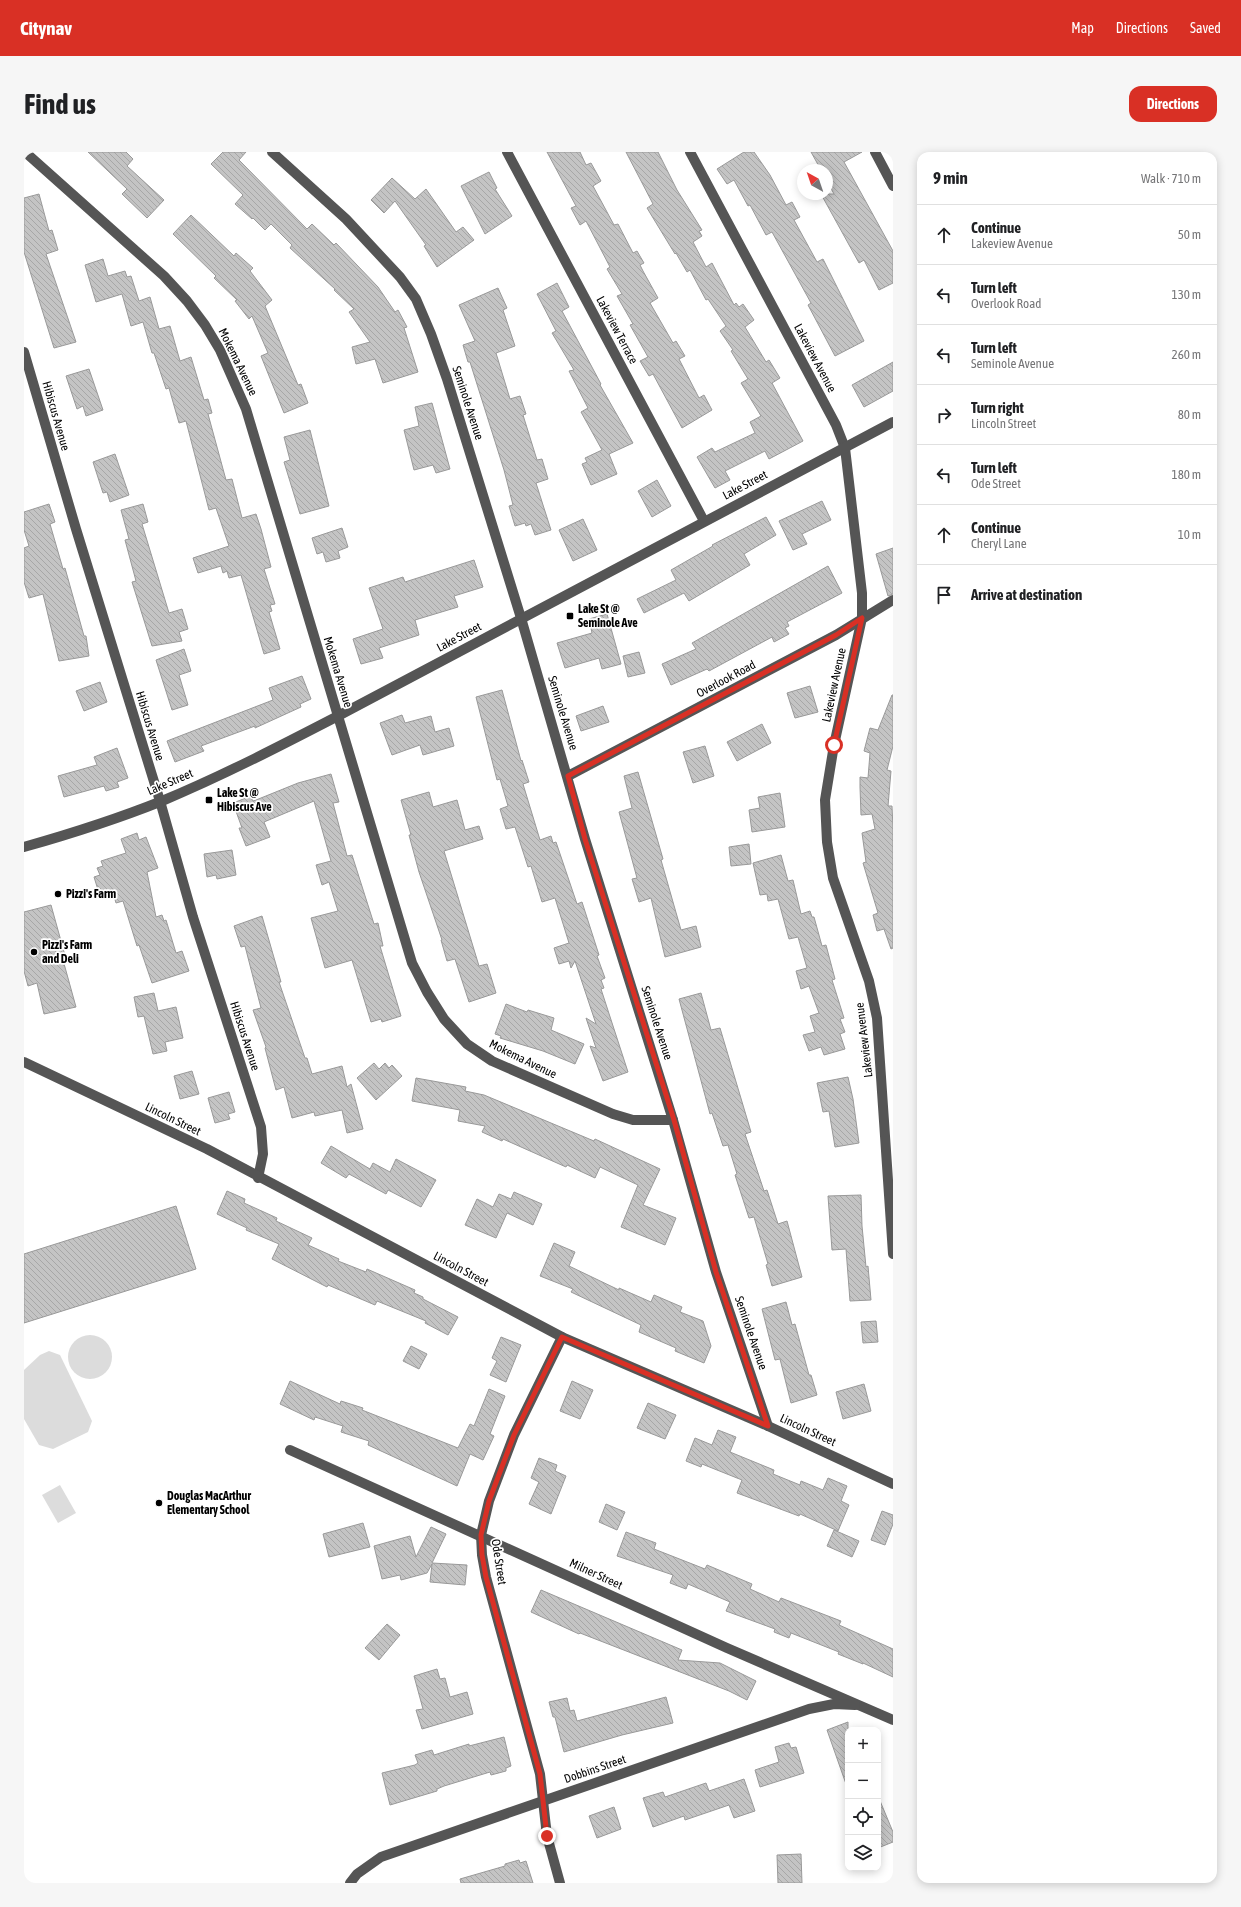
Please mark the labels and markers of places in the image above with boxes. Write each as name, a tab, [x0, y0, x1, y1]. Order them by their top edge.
place label: Lake St @ Seminole Ave	[578, 602, 638, 630]
marker: Lake St @ Seminole Ave	[565, 611, 575, 621]
place label: Lake St @ Hibiscus Ave	[217, 786, 272, 814]
marker: Lake St @ Hibiscus Ave	[204, 795, 214, 805]
place label: Pizzi's Farm	[66, 887, 116, 901]
marker: Pizzi's Farm	[53, 889, 63, 899]
place label: Pizzi's Farm and Deli	[42, 938, 92, 966]
marker: Pizzi's Farm and Deli	[29, 947, 39, 957]
place label: Douglas MacArthur Elementary School	[167, 1489, 251, 1517]
marker: Douglas MacArthur Elementary School	[154, 1498, 164, 1508]

